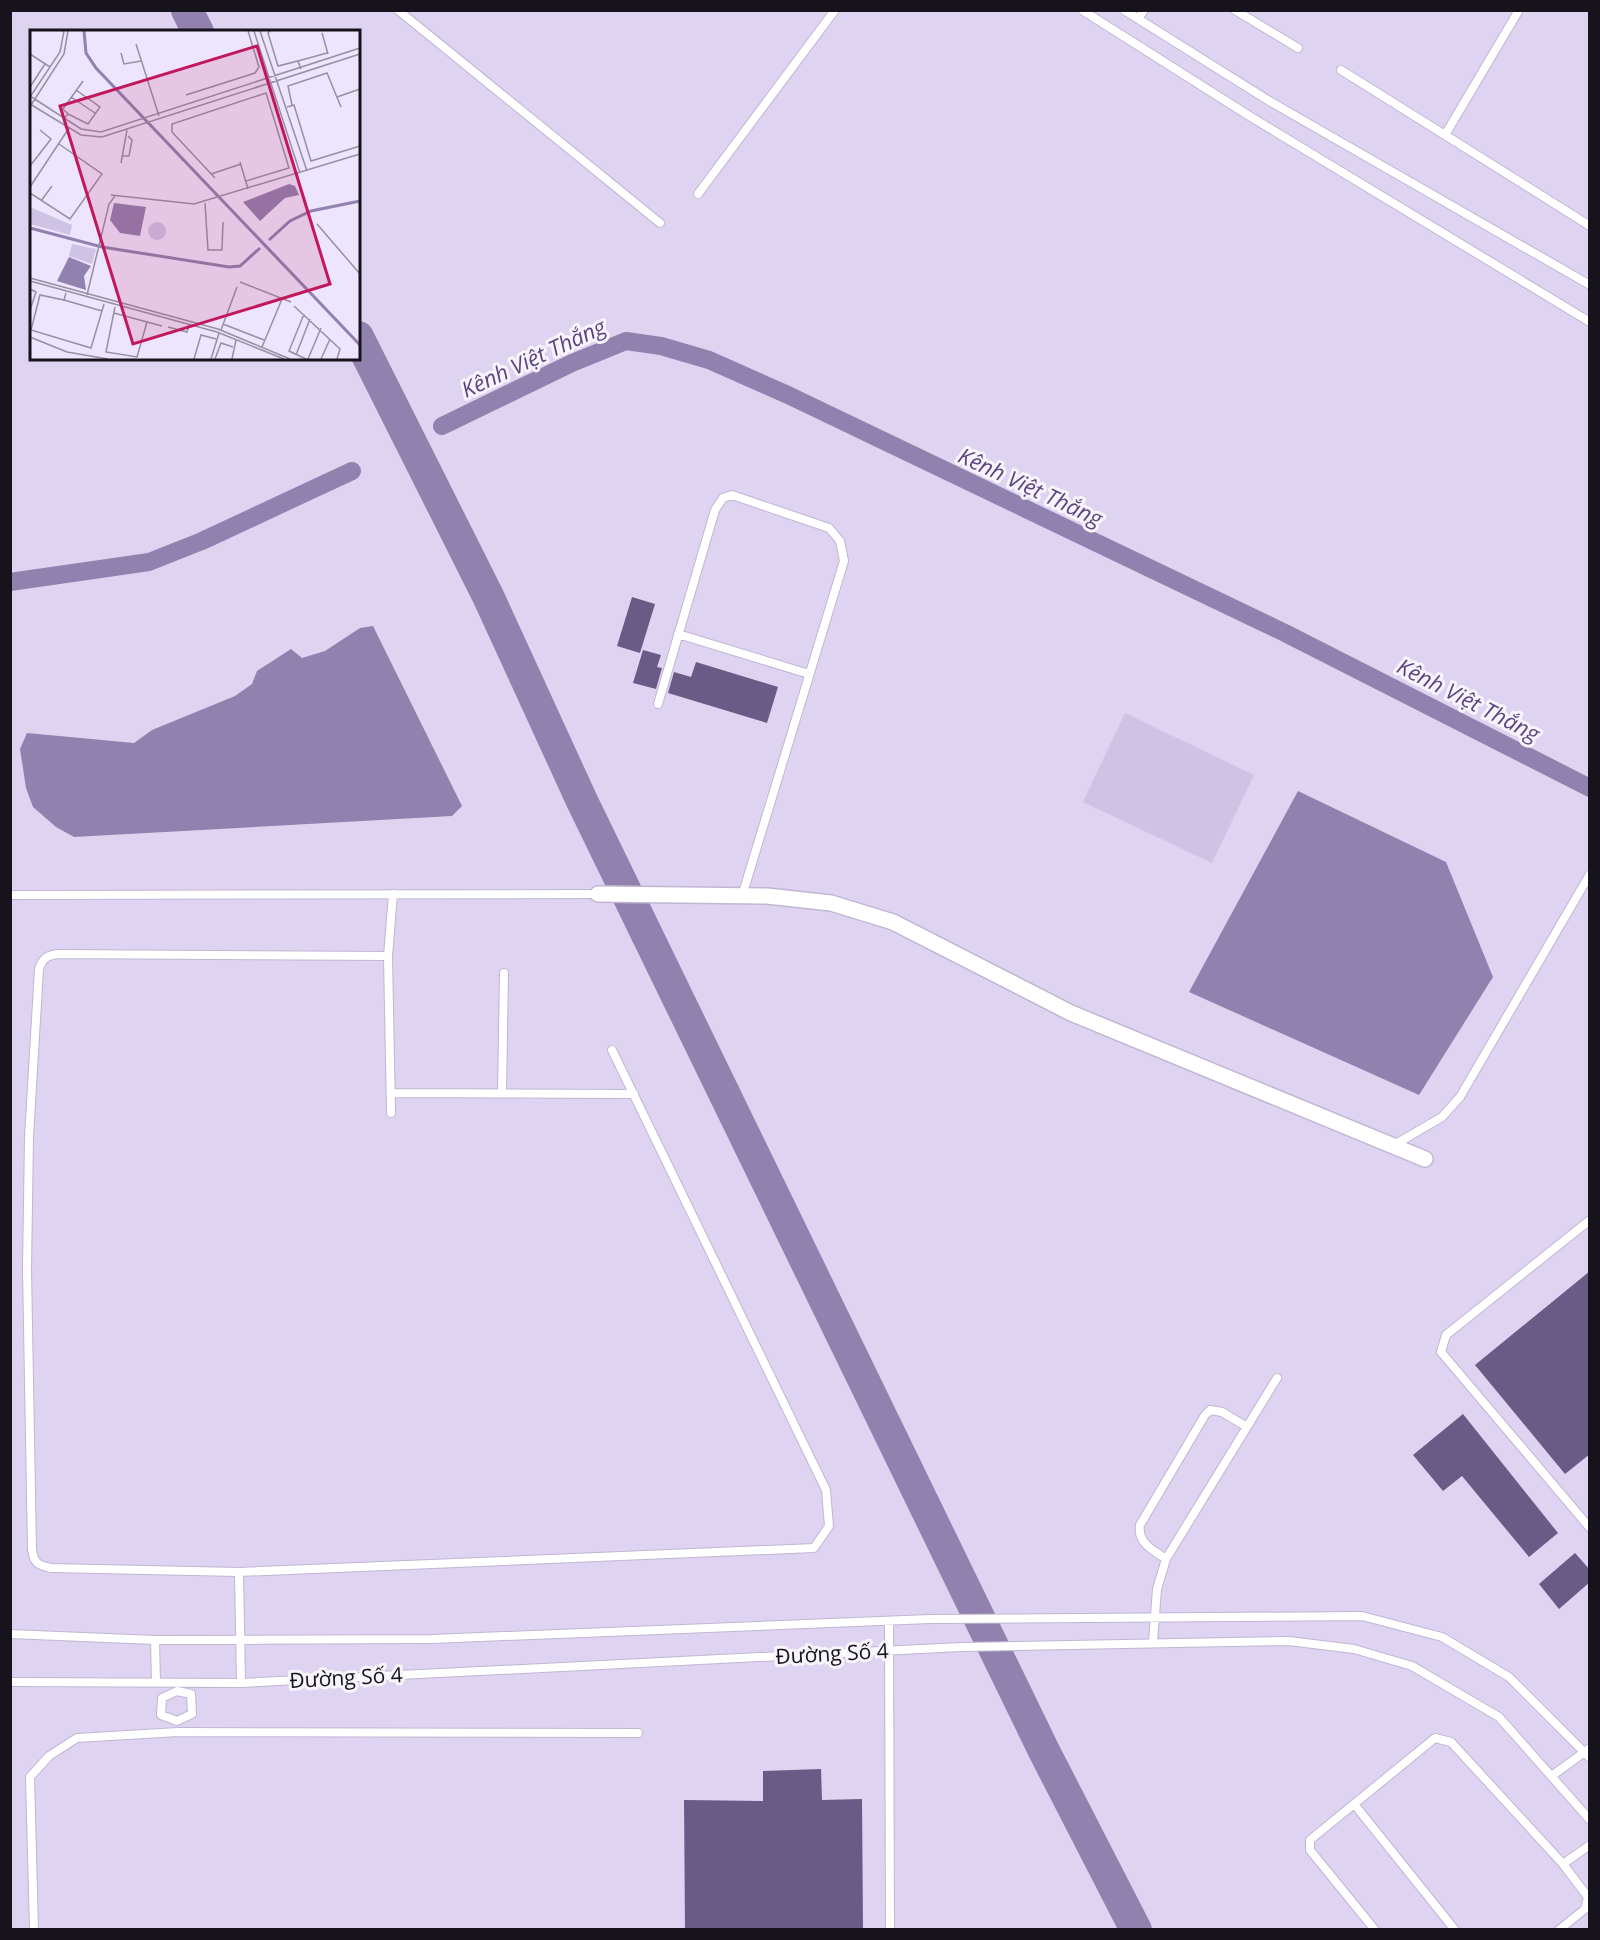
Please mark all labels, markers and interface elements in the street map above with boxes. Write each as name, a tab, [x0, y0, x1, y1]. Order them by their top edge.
inset map	[30, 30, 360, 360]
water label: Kênh Việt Thắng	[456, 310, 612, 404]
water label: Kênh Việt Thắng	[954, 439, 1110, 533]
water label: Kênh Việt Thắng	[1393, 650, 1547, 749]
street label: Đường Số 4	[775, 1636, 889, 1670]
street label: Đường Số 4	[289, 1660, 403, 1694]

